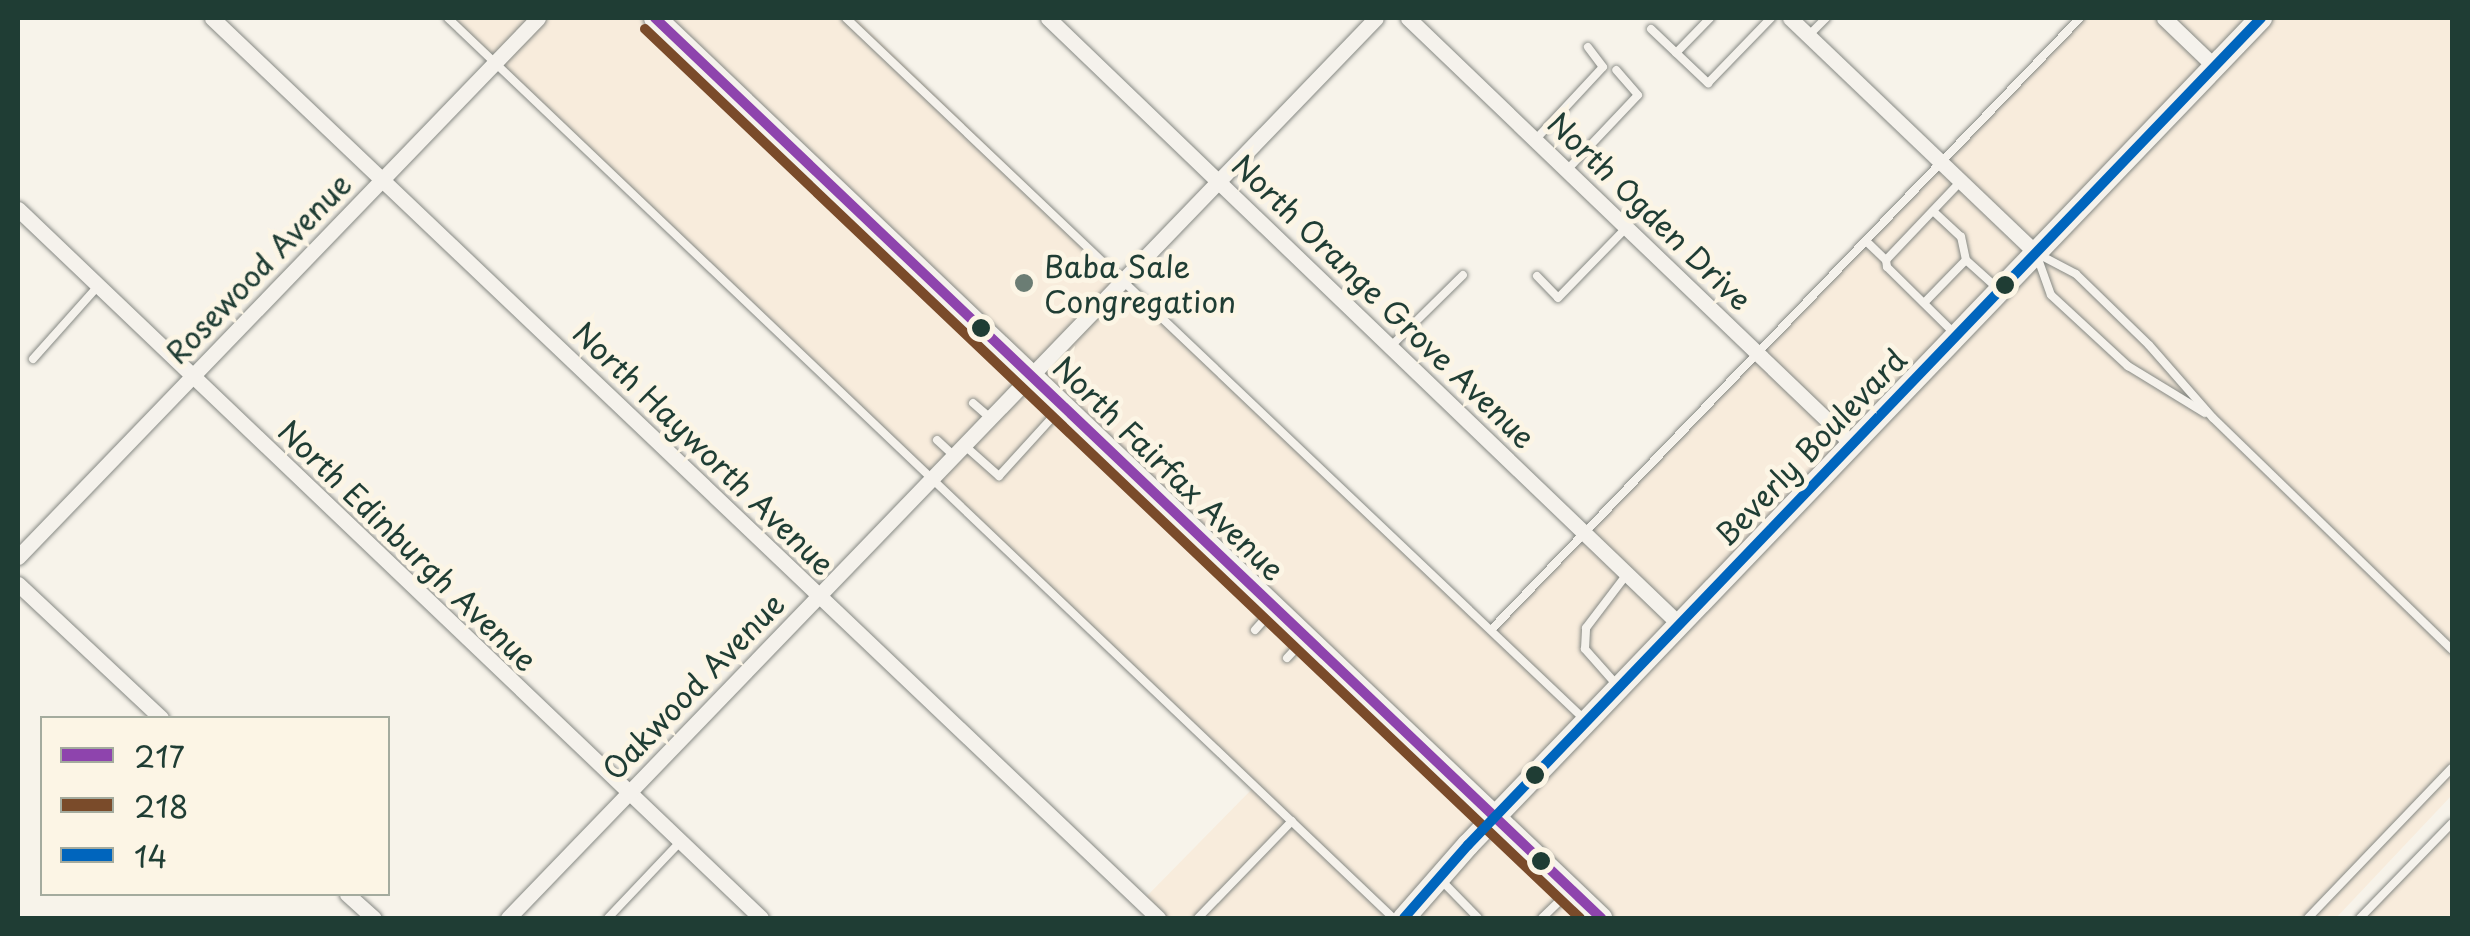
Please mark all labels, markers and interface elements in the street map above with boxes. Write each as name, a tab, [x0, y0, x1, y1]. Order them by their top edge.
street label: North Ogden Drive	[1540, 104, 1760, 318]
street label: North Orange Grove Avenue	[1224, 146, 1544, 456]
street label: Rosewood Avenue	[158, 165, 358, 371]
place label: Baba Sale Congregation	[1044, 248, 1236, 318]
marker: Baba Sale Congregation	[1013, 272, 1035, 294]
unlabelled marker	[1995, 275, 2015, 295]
street label: North Hayworth Avenue	[566, 314, 842, 582]
unlabelled marker	[971, 318, 991, 338]
street label: Beverly Boulevard	[1707, 341, 1913, 553]
street label: North Fairfax Avenue	[1045, 347, 1293, 589]
street label: North Edinburgh Avenue	[270, 411, 546, 679]
street label: Oakwood Avenue	[595, 585, 791, 787]
legend	[40, 716, 390, 896]
text: 217	[134, 733, 185, 778]
unlabelled marker	[1525, 765, 1545, 785]
text: 218	[134, 783, 188, 828]
text: 14	[134, 833, 167, 878]
unlabelled marker	[1531, 851, 1551, 871]

